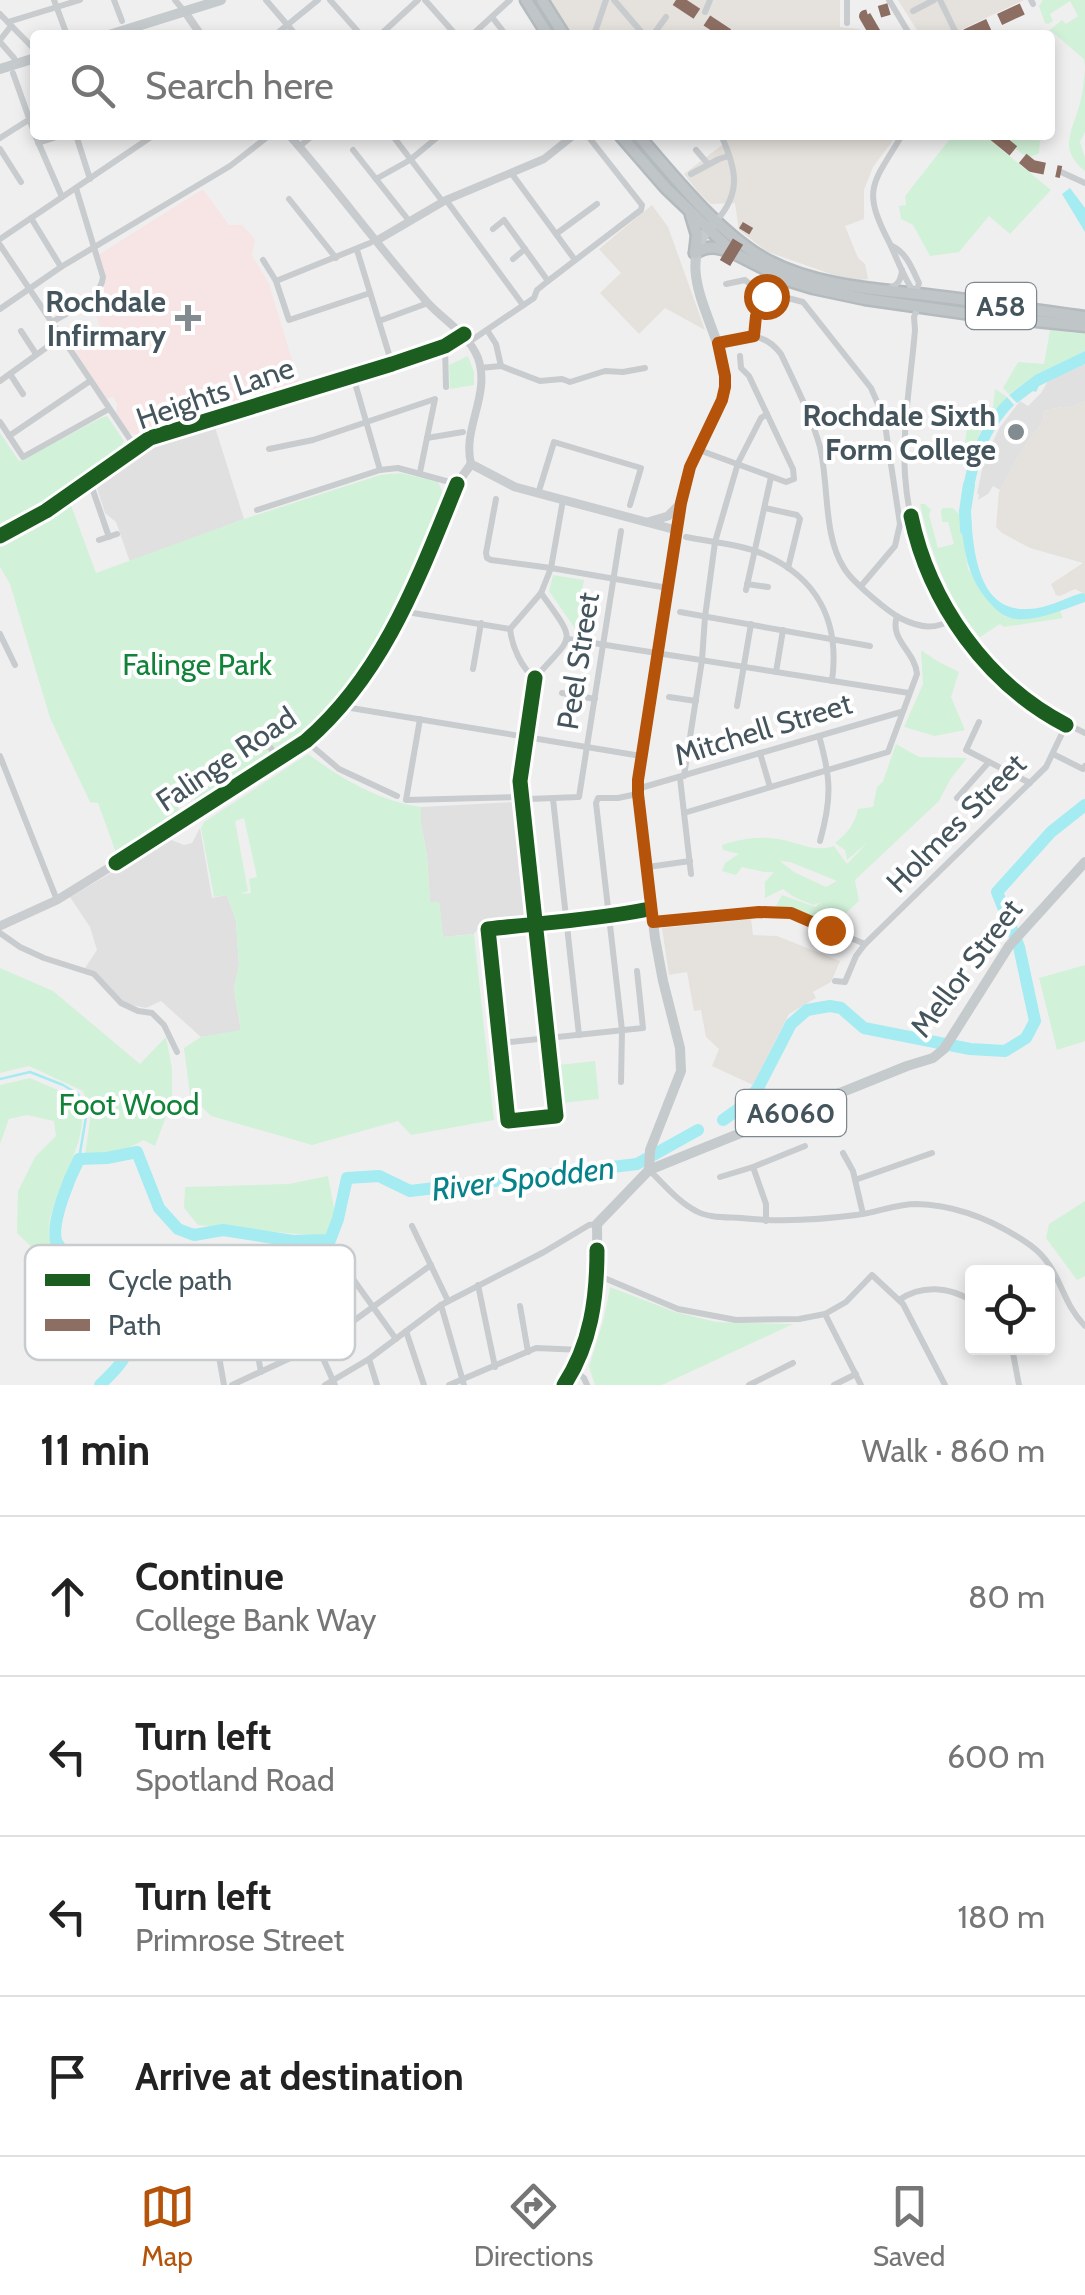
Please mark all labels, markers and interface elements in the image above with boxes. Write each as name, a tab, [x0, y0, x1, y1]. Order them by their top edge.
search box	[30, 30, 1055, 140]
icon: search	[65, 58, 120, 113]
text: Search here	[145, 62, 334, 109]
route start	[744, 274, 790, 320]
place label: Rochdale Infirmary	[45, 283, 167, 354]
road number: A58	[966, 283, 1036, 329]
marker: Rochdale Infirmary	[175, 305, 201, 331]
street label: Heights Lane	[131, 349, 299, 437]
place label: Rochdale Sixth Form College	[802, 397, 996, 468]
marker: Rochdale Sixth Form College	[1005, 421, 1027, 443]
street label: Peel Street	[549, 590, 607, 732]
park label: Falinge Park	[122, 646, 272, 683]
street label: Mitchell Street	[670, 684, 856, 774]
street label: Falinge Road	[149, 699, 303, 819]
street label: Holmes Street	[878, 745, 1034, 901]
street label: Mellor Street	[902, 892, 1030, 1044]
route end	[808, 908, 854, 954]
park label: Foot Wood	[59, 1086, 199, 1123]
road number: A6060	[736, 1090, 846, 1136]
water label: River Spodden	[429, 1147, 617, 1209]
legend	[25, 1245, 355, 1360]
text: Cycle path	[108, 1263, 232, 1297]
map controls	[965, 1265, 1055, 1355]
button: locate	[965, 1265, 1055, 1355]
text: Path	[108, 1308, 161, 1342]
text: 11 min	[40, 1424, 150, 1476]
text: Walk · 860 m	[862, 1431, 1045, 1470]
text: Continue	[135, 1553, 284, 1600]
icon: ahead	[40, 1569, 95, 1624]
text: 80 m	[968, 1577, 1045, 1616]
text: College Bank Way	[135, 1600, 376, 1639]
text: Turn left	[135, 1713, 271, 1760]
icon: left	[40, 1729, 95, 1784]
text: 600 m	[947, 1737, 1045, 1776]
text: Spotland Road	[135, 1760, 335, 1799]
text: Turn left	[135, 1873, 271, 1920]
icon: left	[40, 1889, 95, 1944]
text: 180 m	[958, 1897, 1045, 1936]
text: Primrose Street	[135, 1920, 344, 1959]
icon: arrive	[40, 2049, 95, 2104]
text: Arrive at destination	[135, 2053, 464, 2100]
tab: Map	[140, 2179, 195, 2273]
tab: Directions	[474, 2179, 593, 2273]
tab: Saved	[873, 2179, 945, 2273]

